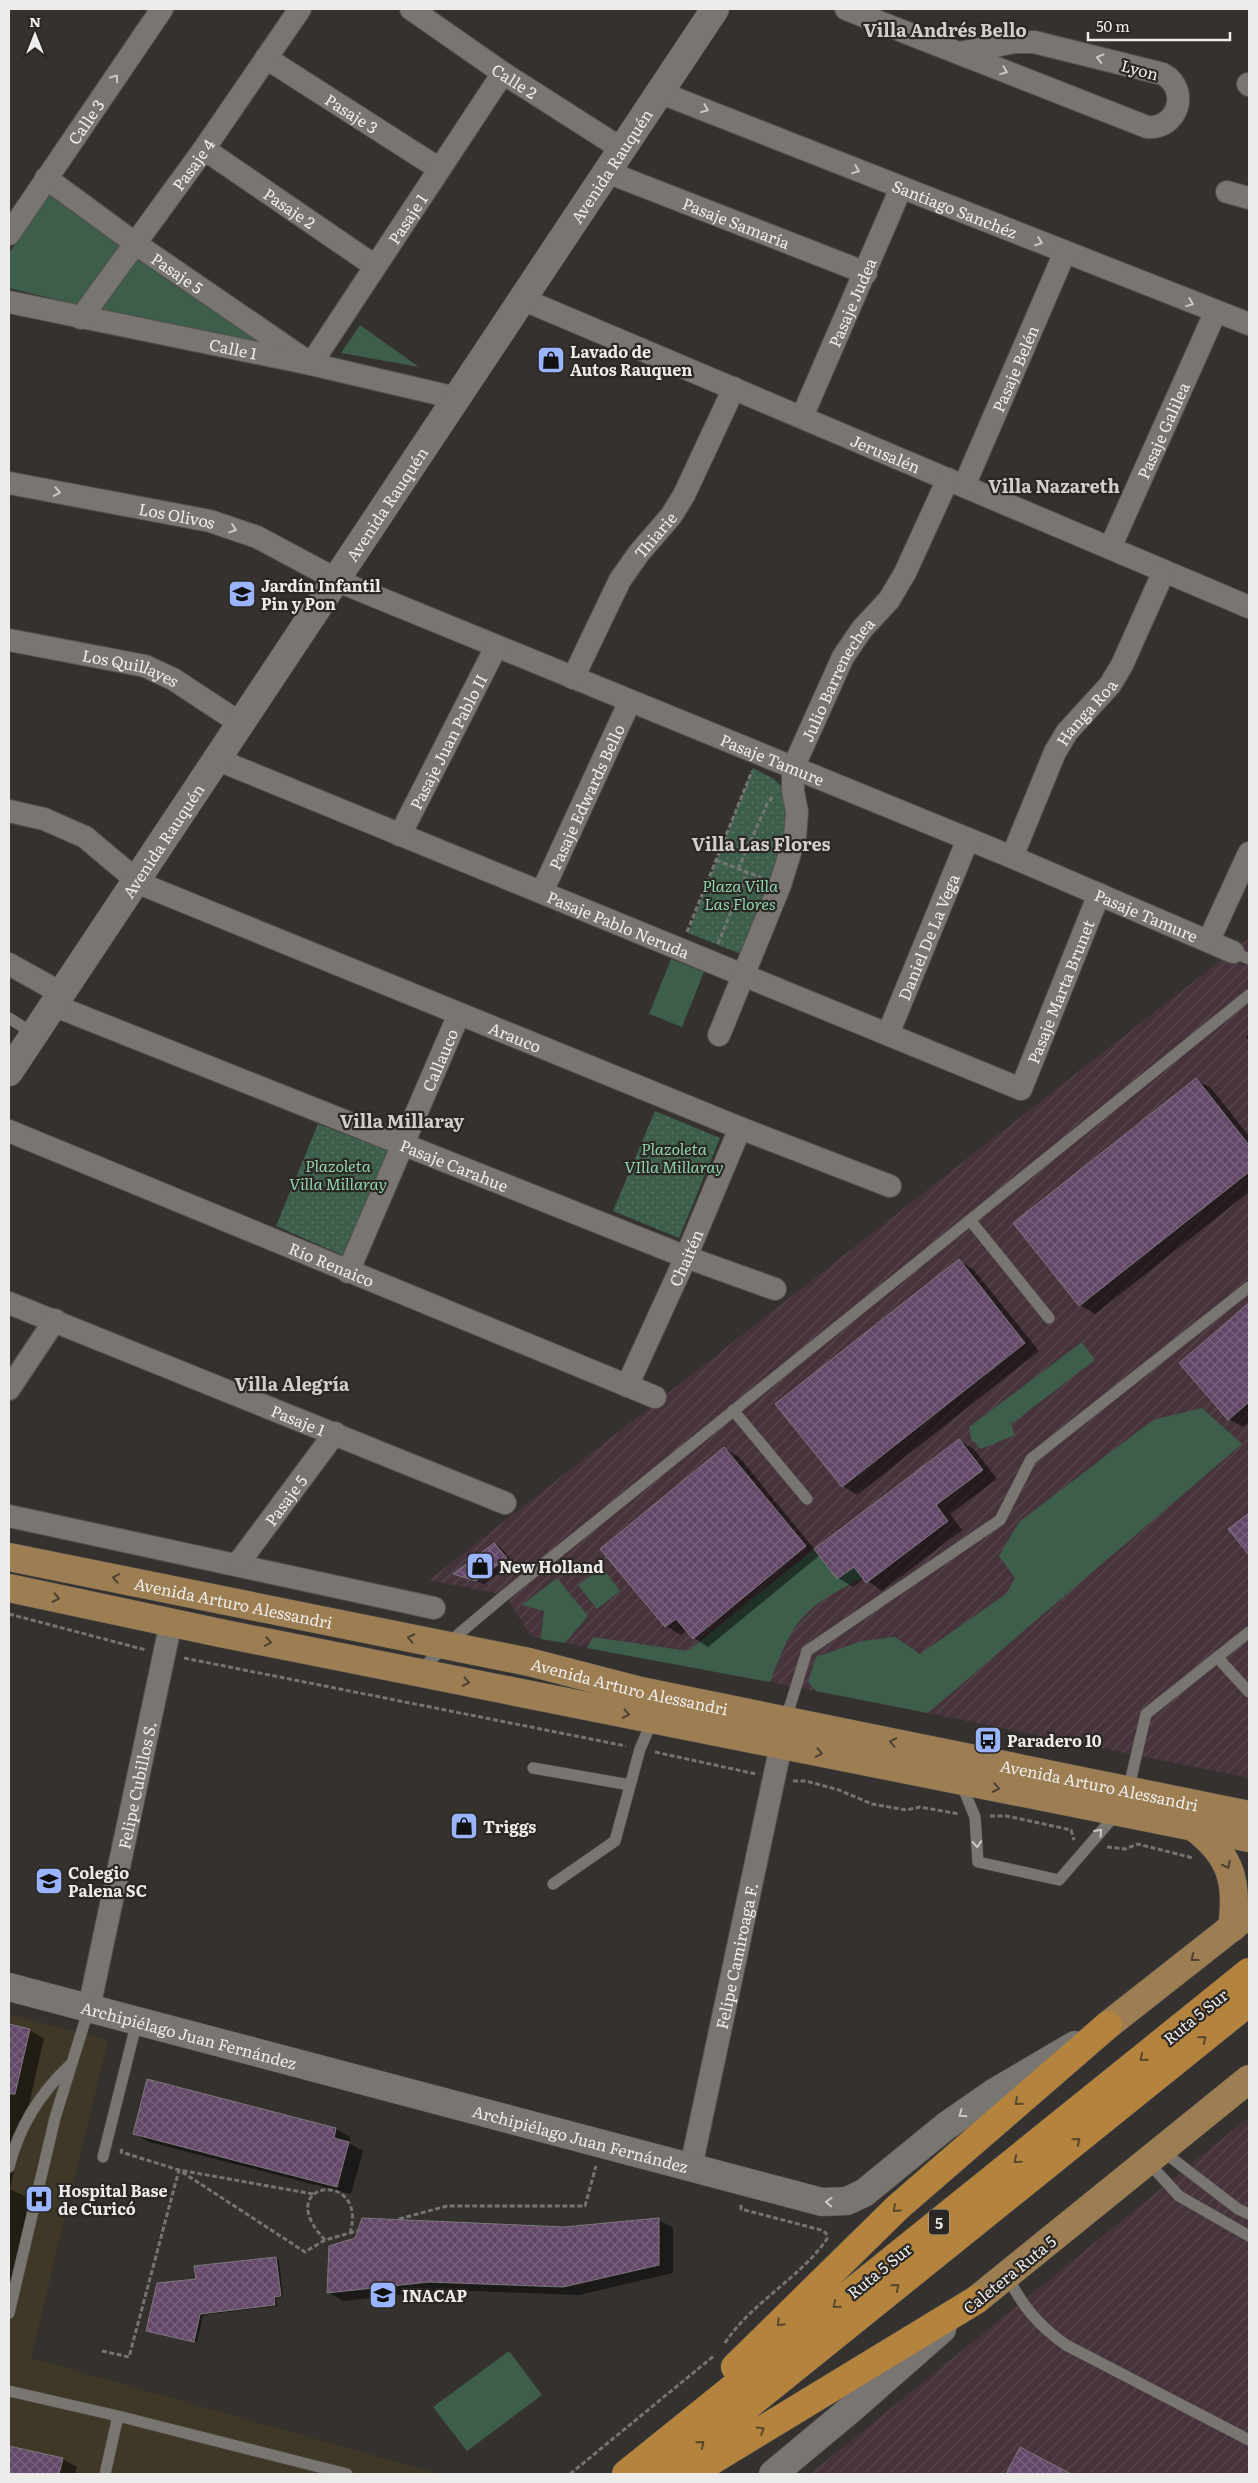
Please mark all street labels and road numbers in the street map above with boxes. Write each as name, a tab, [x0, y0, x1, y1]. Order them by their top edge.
street label: Lyon	[1119, 53, 1162, 86]
street label: Calle 2	[487, 57, 542, 104]
street label: Pasaje 3	[321, 87, 383, 139]
street label: Calle 3	[61, 94, 110, 149]
street label: Avenida Rauquén	[564, 103, 658, 228]
street label: Pasaje 4	[166, 133, 220, 195]
street label: Santiago Sanchéz	[889, 173, 1021, 244]
street label: Pasaje 2	[259, 181, 321, 234]
street label: Pasaje 1	[381, 188, 433, 249]
street label: Pasaje Samaría	[679, 191, 794, 254]
street label: Pasaje 5	[147, 246, 208, 299]
street label: Pasaje Judea	[822, 253, 882, 351]
street label: Pasaje Belén	[985, 321, 1044, 416]
street label: Calle 1	[207, 331, 260, 365]
street label: Pasaje Galilea	[1131, 378, 1195, 482]
street label: Jerusalén	[847, 428, 925, 479]
street label: Avenida Rauquén	[339, 441, 433, 566]
street label: Los Olivos	[137, 496, 219, 534]
street label: Thiarie	[628, 506, 682, 563]
street label: Julio Barrenechea	[794, 611, 880, 745]
street label: Los Quillayes	[80, 642, 184, 692]
street label: Pasaje Juan Pablo II	[403, 670, 492, 813]
street label: Hanga Roa	[1050, 675, 1123, 750]
street label: Pasaje Edwards Bello	[542, 720, 630, 874]
street label: Pasaje Tamure	[717, 727, 828, 791]
street label: Avenida Rauquén	[116, 778, 210, 903]
street label: Daniel De La Vega	[891, 869, 965, 1004]
street label: Pasaje Tamure	[1091, 882, 1202, 948]
street label: Pasaje Pablo Neruda	[544, 884, 694, 964]
street label: Pasaje Marta Brunet	[1020, 915, 1100, 1067]
street label: Arauco	[485, 1015, 545, 1058]
street label: Callauco	[415, 1025, 463, 1095]
street label: Pasaje Carahue	[397, 1132, 512, 1197]
street label: Chaitén	[662, 1225, 709, 1290]
street label: Río Renaico	[285, 1236, 378, 1292]
street label: Pasaje 1	[268, 1398, 330, 1442]
street label: Pasaje 5	[258, 1469, 312, 1531]
street label: Avenida Arturo Alessandri	[132, 1571, 335, 1634]
street label: Avenida Arturo Alessandri	[529, 1651, 730, 1720]
street label: Felipe Cubillos S.	[111, 1719, 162, 1851]
street label: Avenida Arturo Alessandri	[998, 1753, 1201, 1816]
street label: Felipe Camiroaga F.	[709, 1880, 763, 2031]
street label: Ruta 5 Sur	[1157, 1982, 1233, 2050]
street label: Archipiélago Juan Fernández	[78, 1995, 299, 2075]
street label: Archipiélago Juan Fernández	[470, 2098, 691, 2178]
road number: 5	[929, 2210, 949, 2234]
street label: Caletera Ruta 5	[957, 2229, 1061, 2319]
street label: Ruta 5 Sur	[841, 2236, 917, 2304]

